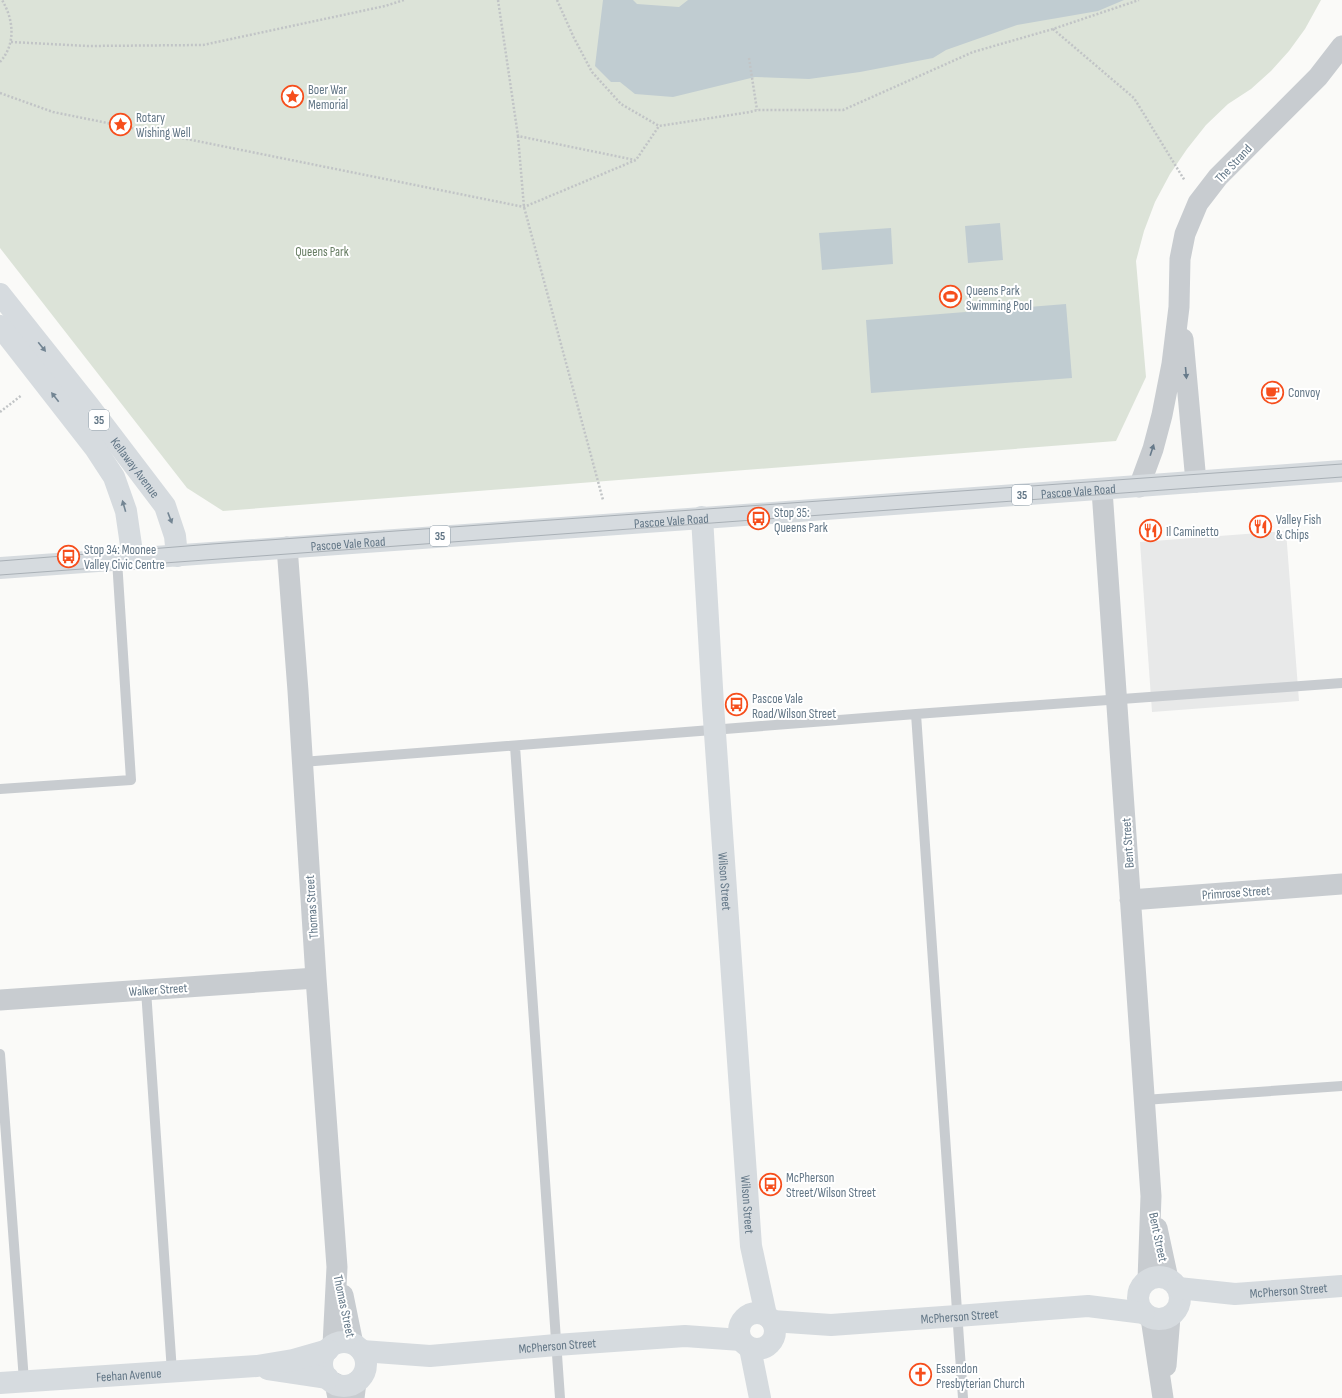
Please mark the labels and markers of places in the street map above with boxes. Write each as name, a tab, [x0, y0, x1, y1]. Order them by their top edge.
place label: Boer War Memorial	[308, 82, 348, 113]
place icon: Boer War Memorial	[280, 83, 306, 109]
place label: Rotary Wishing Well	[136, 110, 191, 141]
place icon: Rotary Wishing Well	[108, 111, 134, 137]
place label: Queens Park Swimming Pool	[966, 283, 1032, 314]
sports icon: Queens Park Swimming Pool	[938, 284, 964, 310]
cafe icon: Convoy	[1259, 379, 1285, 405]
place label: Convoy	[1288, 385, 1320, 401]
place label: Stop 35: Queens Park	[774, 505, 828, 536]
bus stop icon: Stop 35: Queens Park	[745, 506, 771, 532]
place label: Valley Fish & Chips	[1276, 512, 1321, 543]
restaurant icon: Valley Fish & Chips	[1248, 513, 1274, 539]
restaurant icon: Il Caminetto	[1137, 518, 1163, 544]
place label: Il Caminetto	[1166, 524, 1219, 540]
place label: Stop 34: Moonee Valley Civic Centre	[84, 542, 165, 573]
bus stop icon: Stop 34: Moonee Valley Civic Centre	[56, 543, 82, 569]
place label: Pascoe Vale Road/Wilson Street	[752, 691, 836, 722]
bus stop icon: Pascoe Vale Road/Wilson Street	[724, 692, 750, 718]
place label: McPherson Street/Wilson Street	[786, 1170, 876, 1201]
bus stop icon: McPherson Street/Wilson Street	[757, 1171, 783, 1197]
place label: Essendon Presbyterian Church	[936, 1361, 1025, 1392]
church icon: Essendon Presbyterian Church	[907, 1362, 933, 1388]

